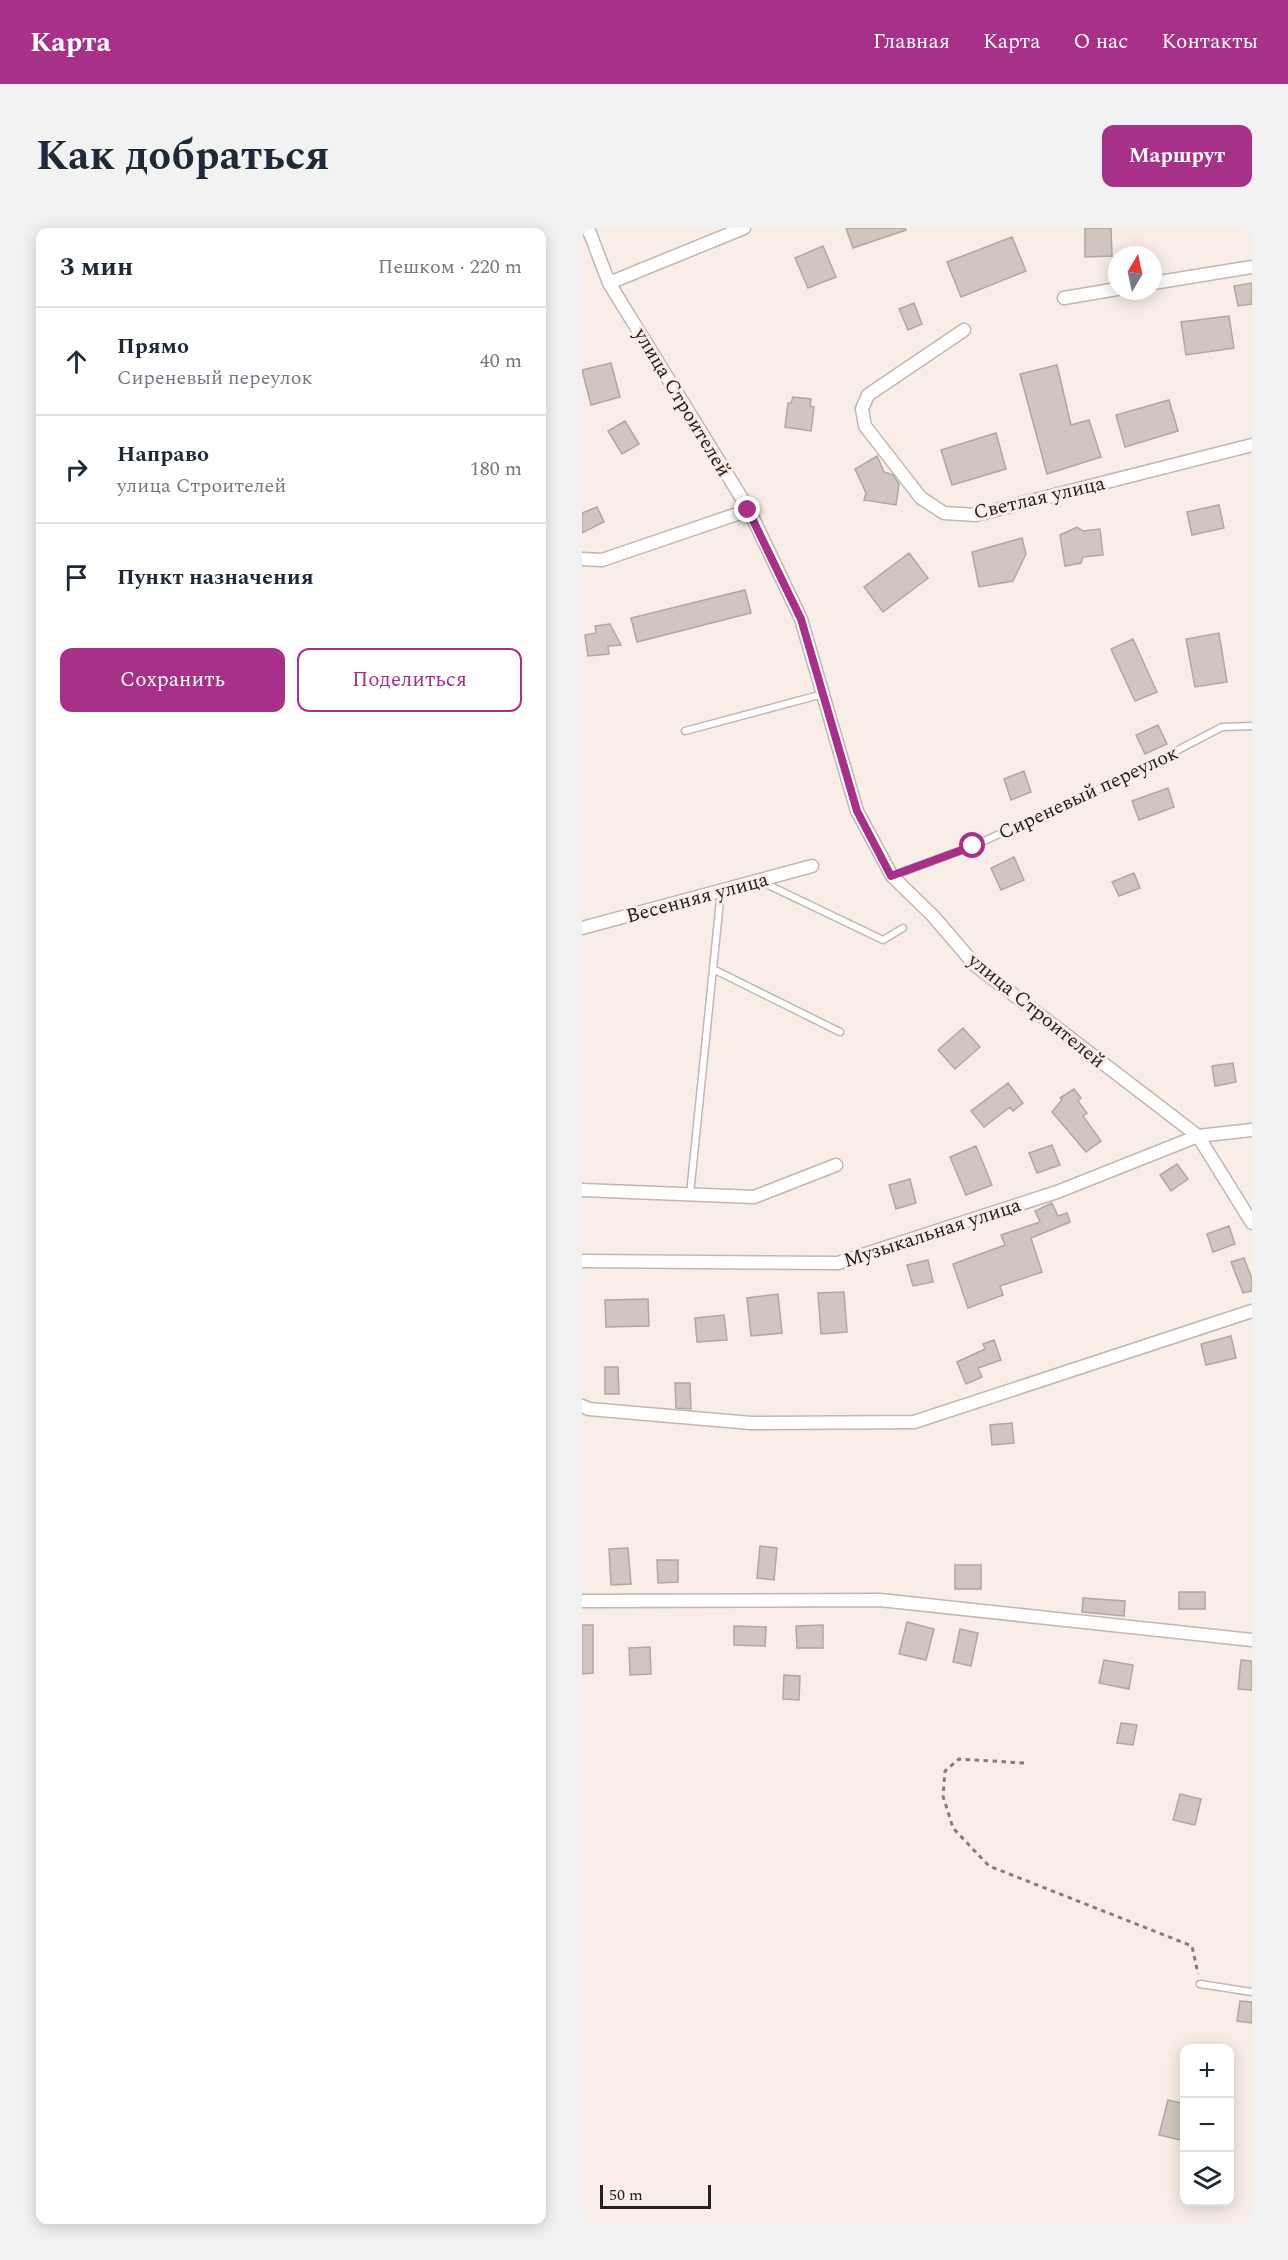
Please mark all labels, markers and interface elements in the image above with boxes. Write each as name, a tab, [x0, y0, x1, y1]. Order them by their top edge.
text: Карта	[30, 21, 111, 64]
text: Главная	[873, 26, 950, 58]
text: Карта	[983, 26, 1040, 58]
text: О нас	[1073, 26, 1128, 58]
text: Контакты	[1161, 26, 1258, 58]
text: Как добраться	[36, 125, 330, 188]
button: Маршрут	[1102, 125, 1252, 187]
north arrow	[1108, 246, 1162, 300]
text: 3 мин	[60, 247, 133, 287]
text: Пешком · 220 m	[378, 252, 522, 282]
street label: улица Строителей	[625, 321, 739, 483]
text: Прямо	[117, 330, 189, 363]
icon: ahead	[60, 345, 93, 378]
text: 40 m	[480, 346, 522, 376]
text: Сиреневый переулок	[117, 363, 313, 393]
text: Направо	[117, 438, 209, 471]
icon: right	[60, 453, 93, 486]
text: 180 m	[470, 454, 522, 484]
street label: Светлая улица	[970, 468, 1108, 528]
text: улица Строителей	[117, 471, 286, 501]
route end	[734, 496, 760, 522]
icon: arrive	[60, 561, 93, 594]
text: Пункт назначения	[117, 561, 314, 594]
button: Сохранить	[60, 648, 285, 712]
button: Поделиться	[297, 648, 522, 712]
street label: Сиреневый переулок	[993, 738, 1183, 848]
route start	[959, 832, 985, 858]
street label: Весенняя улица	[623, 864, 772, 931]
street label: улица Строителей	[960, 945, 1112, 1076]
street label: Музыкальная улица	[840, 1190, 1025, 1276]
map controls	[1180, 2044, 1234, 2206]
button: +	[1180, 2044, 1234, 2098]
button: −	[1180, 2098, 1234, 2152]
button: layers	[1180, 2152, 1234, 2206]
scale bar	[600, 2182, 711, 2210]
text: 50 m	[609, 2183, 643, 2207]

